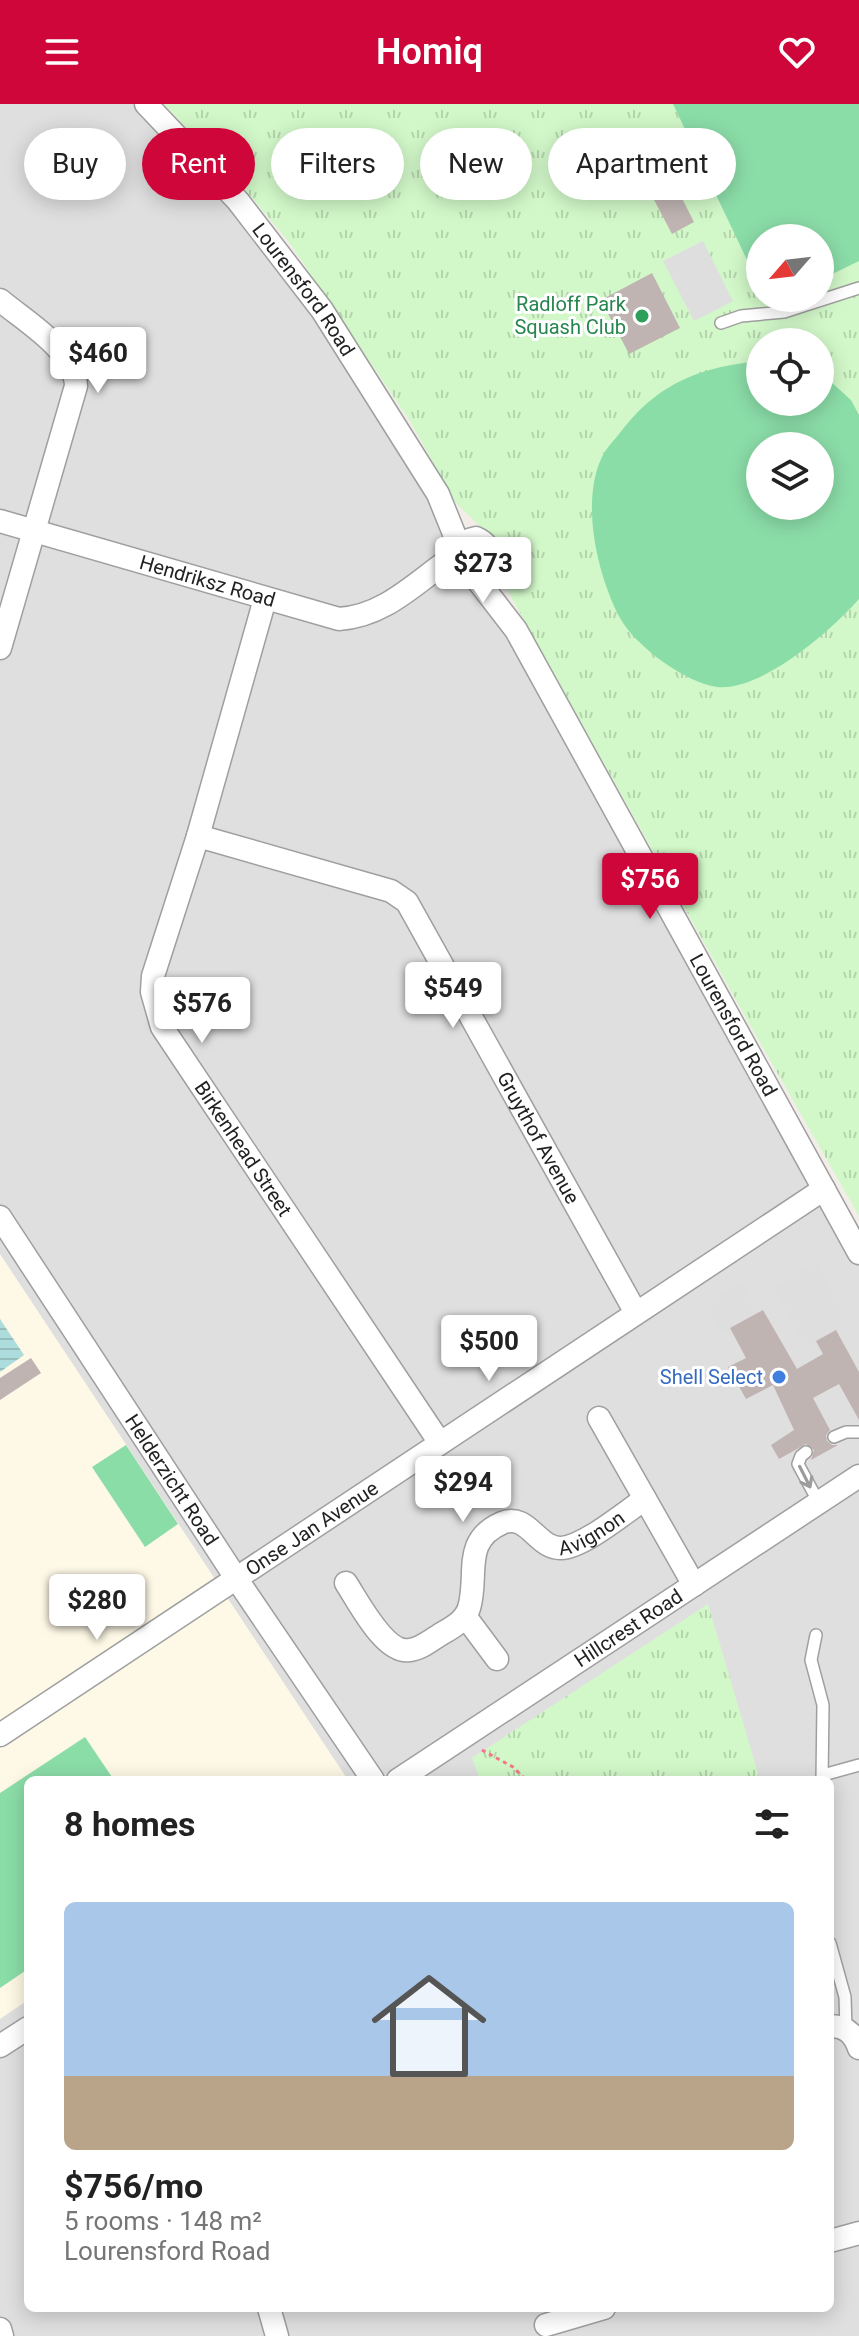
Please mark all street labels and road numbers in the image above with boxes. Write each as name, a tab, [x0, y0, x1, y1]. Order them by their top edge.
street label: Lourensford Road	[247, 218, 360, 361]
street label: Hendriksz Road	[137, 550, 278, 612]
street label: Lourensford Road	[685, 950, 782, 1100]
street label: Gruythof Avenue	[492, 1068, 585, 1208]
street label: Birkenhead Street	[190, 1077, 297, 1221]
street label: Helderzicht Road	[120, 1410, 223, 1550]
street label: Onse Jan Avenue	[241, 1476, 383, 1581]
street label: Avignon	[557, 1506, 629, 1560]
street label: Hillcrest Road	[570, 1584, 687, 1672]

